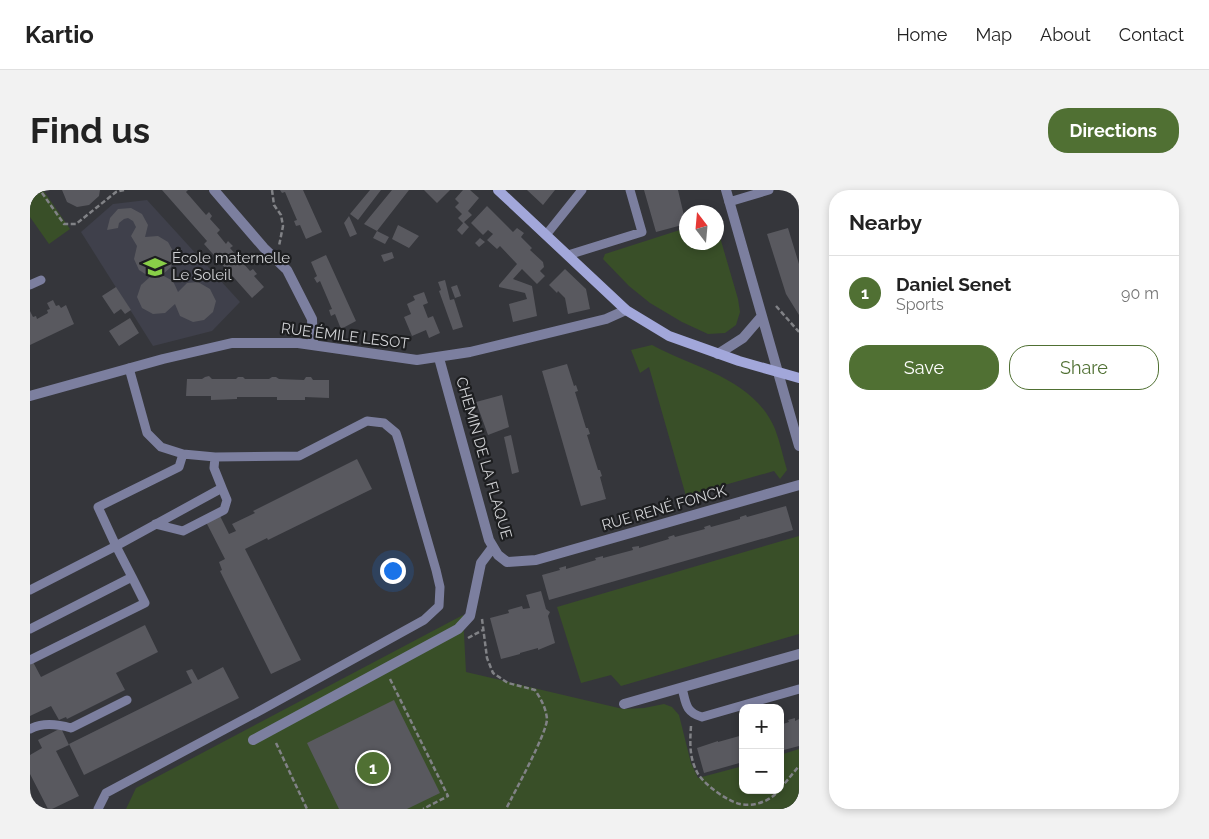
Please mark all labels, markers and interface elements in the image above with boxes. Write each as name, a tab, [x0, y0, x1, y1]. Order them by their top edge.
text: Kartio	[25, 20, 94, 49]
text: Home	[896, 24, 947, 45]
text: Map	[975, 24, 1012, 45]
text: About	[1040, 24, 1091, 45]
text: Contact	[1119, 24, 1184, 45]
button: Directions	[1048, 108, 1179, 153]
text: Find us	[30, 110, 150, 151]
north arrow	[679, 205, 724, 250]
text: Nearby	[849, 210, 922, 235]
place label: École maternelle Le Soleil	[172, 249, 290, 284]
school or university icon: École maternelle Le Soleil	[142, 254, 168, 280]
text: Daniel Senet	[896, 273, 1011, 295]
text: 1	[861, 284, 869, 303]
text: 90 m	[1121, 284, 1159, 303]
text: Sports	[896, 295, 944, 314]
street label: RUE ÉMILE LESOT	[280, 319, 410, 353]
button: Save	[849, 345, 999, 390]
button: Share	[1009, 345, 1159, 390]
street label: CHEMIN DE LA FLAQUE	[452, 375, 516, 541]
street label: RUE RENÉ FONCK	[600, 481, 729, 534]
your location	[380, 558, 406, 584]
map controls	[739, 704, 784, 794]
button: +	[739, 704, 784, 749]
pin: 1	[357, 749, 389, 787]
button: −	[739, 749, 784, 794]

